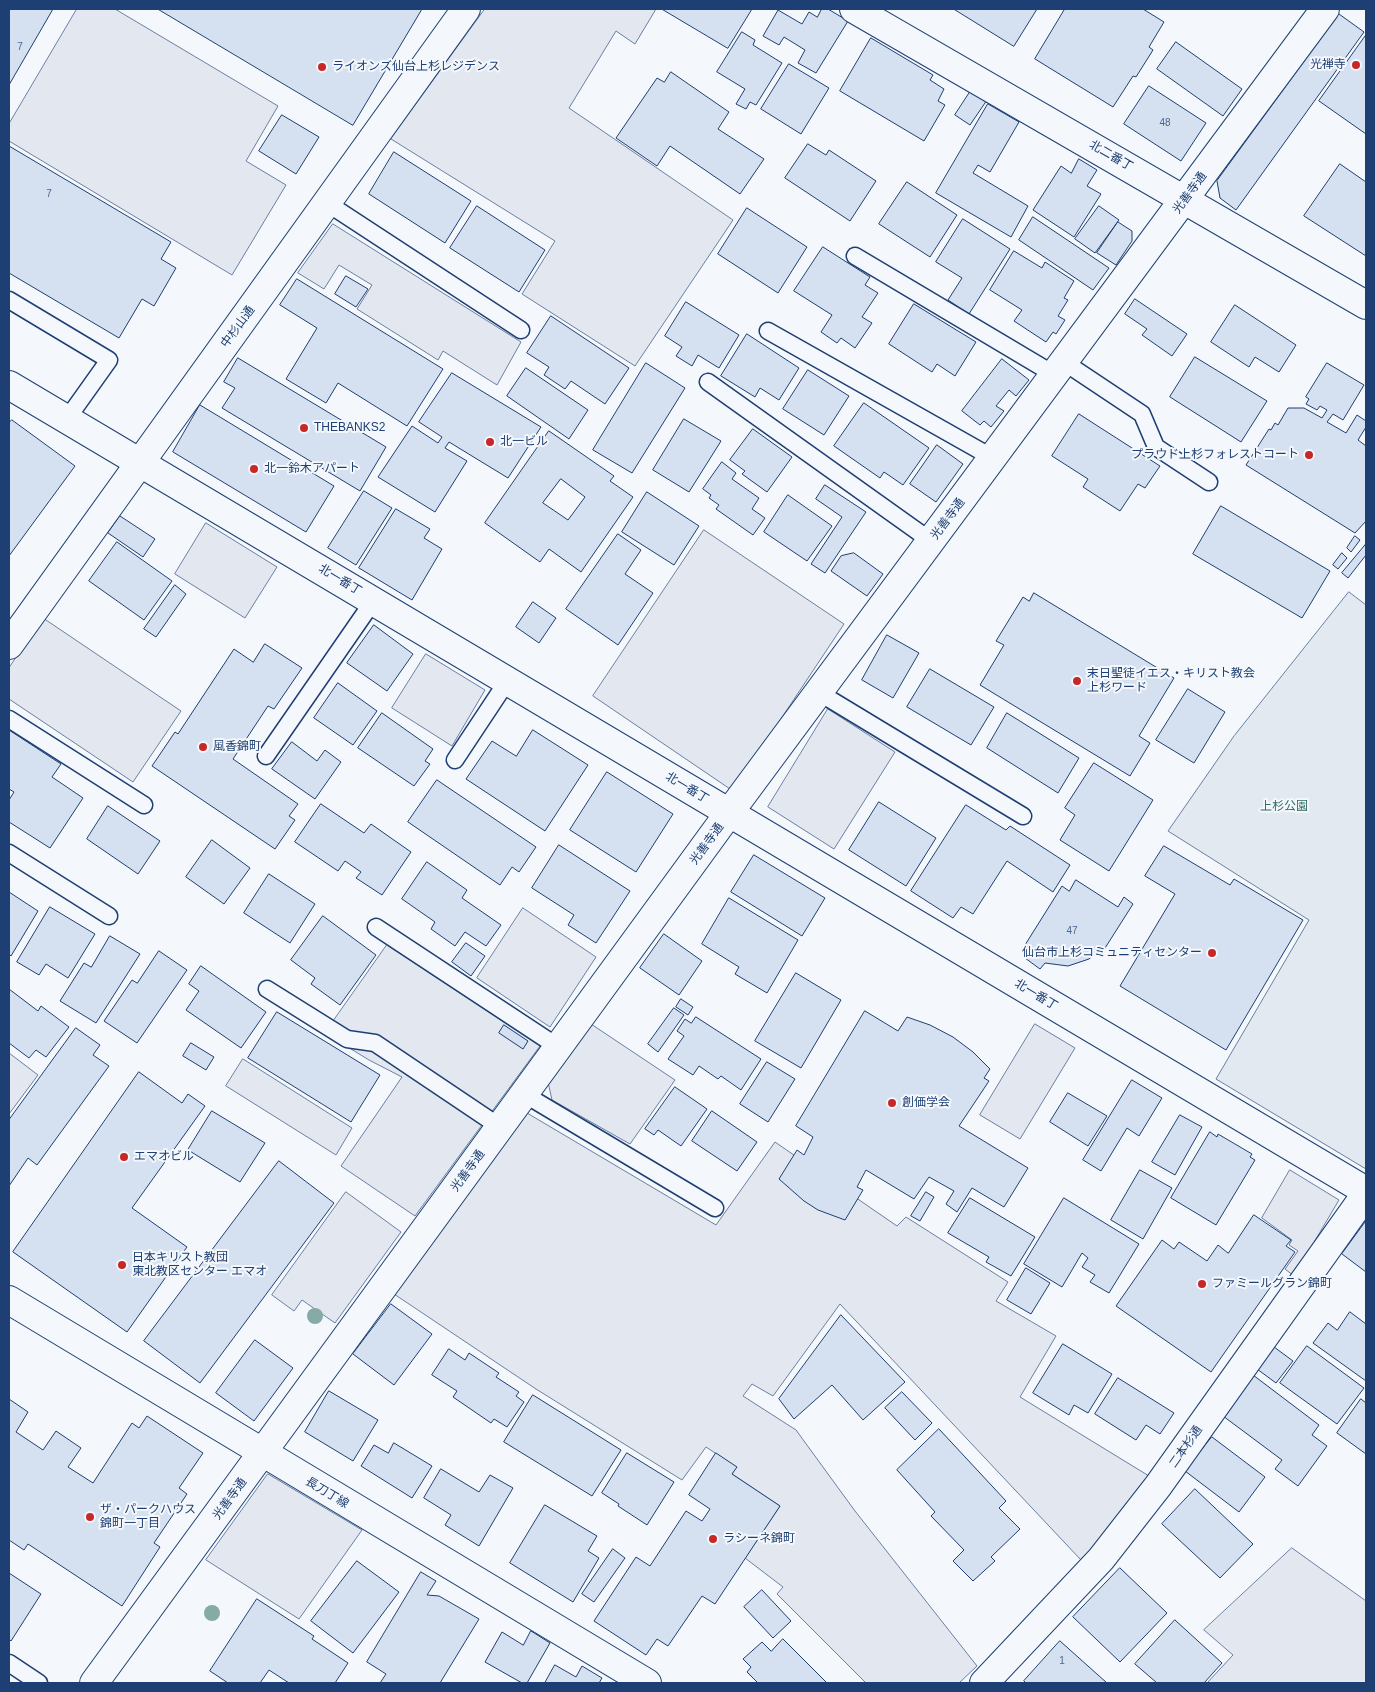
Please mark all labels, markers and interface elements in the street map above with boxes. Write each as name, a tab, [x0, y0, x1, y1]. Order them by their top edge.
house number: 7	[17, 41, 23, 53]
place label: 光禅寺	[1310, 58, 1346, 72]
marker: 光禅寺	[1350, 59, 1362, 71]
place label: ライオンズ仙台上杉レジデンス	[332, 60, 500, 74]
marker: ライオンズ仙台上杉レジデンス	[316, 61, 328, 73]
house number: 48	[1159, 117, 1171, 129]
street label: 北二番丁	[1087, 138, 1135, 174]
street label: 光善寺通	[1170, 169, 1210, 217]
house number: 7	[46, 188, 52, 200]
street label: 中杉山通	[218, 303, 258, 351]
place label: THEBANKS2	[314, 421, 385, 435]
marker: THEBANKS2	[298, 422, 310, 434]
place label: 北一ビル	[500, 435, 548, 449]
marker: 北一ビル	[484, 436, 496, 448]
place label: プラウド上杉フォレストコート	[1131, 448, 1299, 462]
marker: プラウド上杉フォレストコート	[1303, 449, 1315, 461]
place label: 北一鈴木アパート	[264, 462, 360, 476]
marker: 北一鈴木アパート	[248, 463, 260, 475]
street label: 光善寺通	[928, 495, 968, 543]
street label: 北一番丁	[316, 561, 364, 599]
place label: 末日聖徒イエス・キリスト教会 上杉ワード	[1087, 667, 1255, 695]
marker: 末日聖徒イエス・キリスト教会 上杉ワード	[1071, 675, 1083, 687]
place label: 風香錦町	[213, 740, 261, 754]
marker: 風香錦町	[197, 741, 209, 753]
street label: 北一番丁	[663, 769, 711, 807]
park label: 上杉公園	[1260, 800, 1308, 814]
street label: 光善寺通	[687, 820, 727, 868]
house number: 47	[1066, 925, 1078, 937]
place label: 仙台市上杉コミュニティセンター	[1022, 946, 1202, 960]
marker: 仙台市上杉コミュニティセンター	[1206, 947, 1218, 959]
street label: 北一番丁	[1012, 976, 1060, 1014]
place label: 創価学会	[902, 1096, 950, 1110]
marker: 創価学会	[886, 1097, 898, 1109]
street label: 光善寺通	[448, 1147, 488, 1195]
place label: エマオビル	[134, 1150, 194, 1164]
marker: エマオビル	[118, 1151, 130, 1163]
place label: 日本キリスト教団 東北教区センター エマオ	[132, 1251, 267, 1279]
marker: 日本キリスト教団 東北教区センター エマオ	[116, 1259, 128, 1271]
place label: ファミールグラン錦町	[1212, 1277, 1332, 1291]
marker: ファミールグラン錦町	[1196, 1278, 1208, 1290]
street label: 二本杉通	[1166, 1423, 1206, 1471]
street label: 長刀丁線	[303, 1474, 351, 1512]
street label: 光善寺通	[210, 1475, 250, 1523]
place label: ザ・パークハウス 錦町一丁目	[100, 1503, 196, 1531]
marker: ザ・パークハウス 錦町一丁目	[84, 1511, 96, 1523]
place label: ラシーネ錦町	[723, 1532, 795, 1546]
marker: ラシーネ錦町	[707, 1533, 719, 1545]
house number: 1	[1059, 1655, 1065, 1667]

